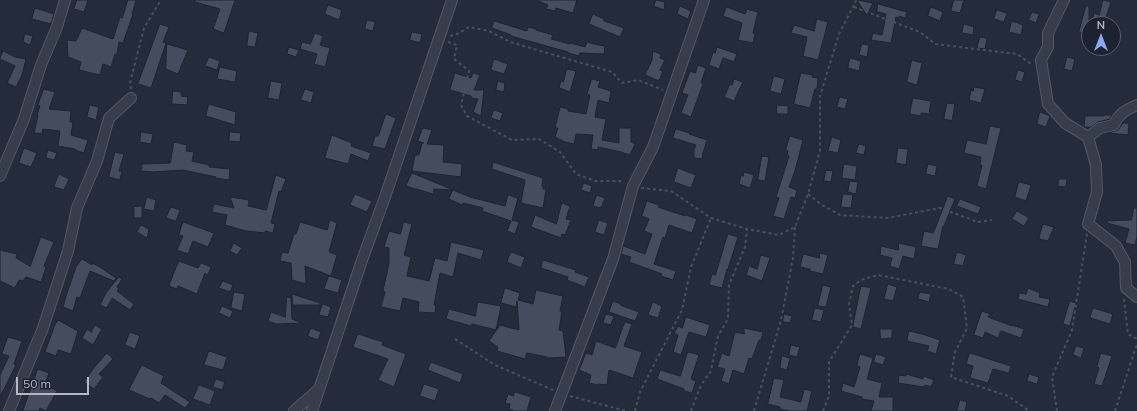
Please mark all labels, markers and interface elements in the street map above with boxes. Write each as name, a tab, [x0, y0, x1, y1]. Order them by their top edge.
north arrow	[1081, 16, 1121, 56]
text: N	[1097, 18, 1105, 32]
scale bar	[18, 369, 91, 395]
text: 50 m	[23, 376, 51, 391]

